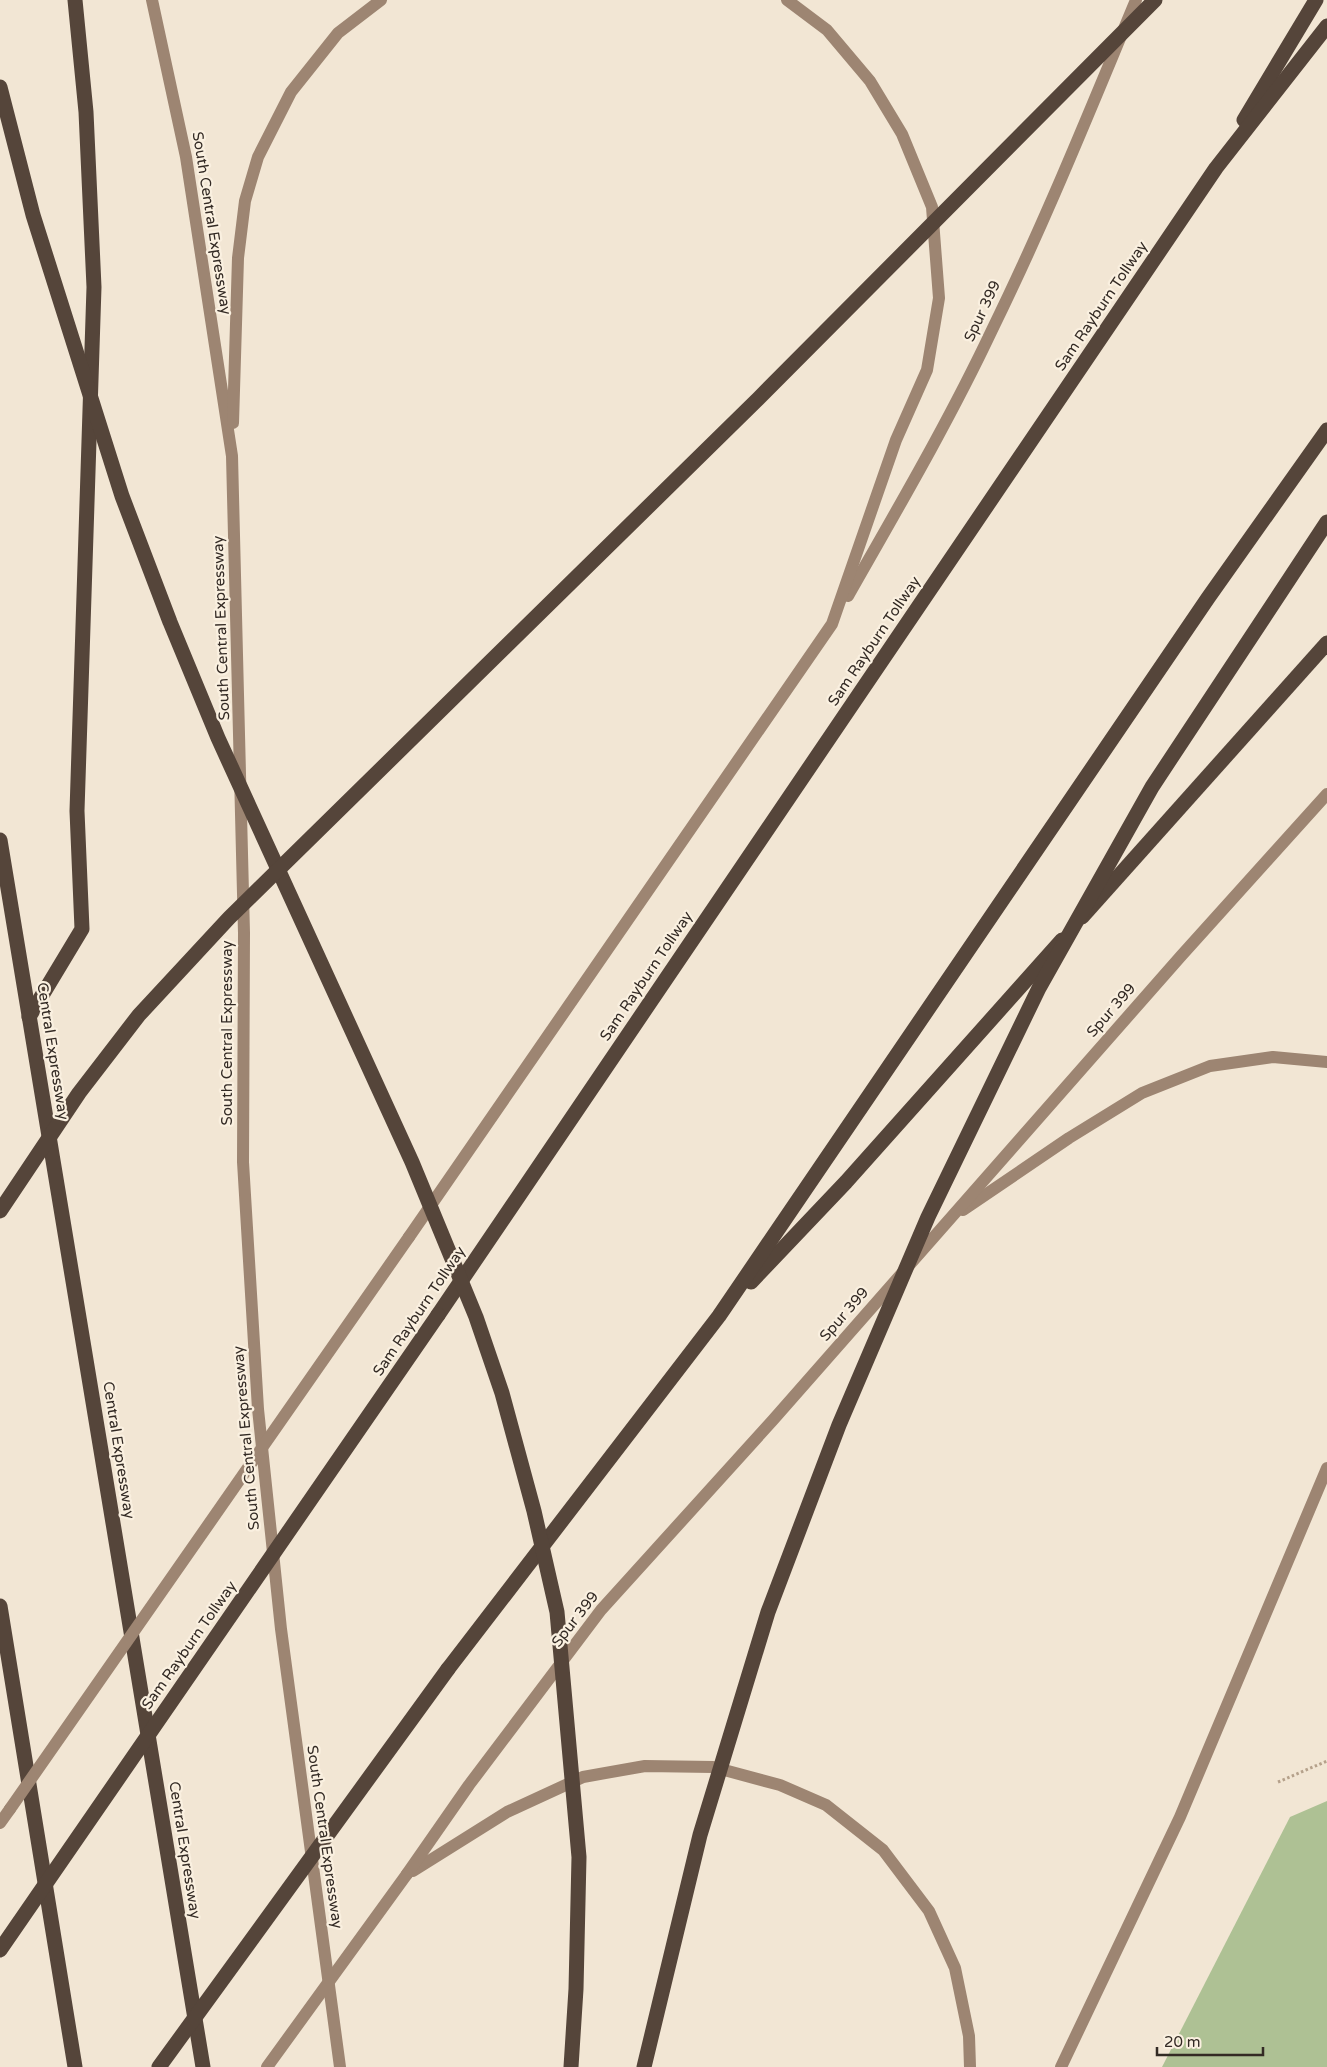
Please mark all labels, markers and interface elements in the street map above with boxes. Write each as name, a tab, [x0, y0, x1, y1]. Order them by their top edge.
street label: South Central Expressway	[189, 130, 235, 316]
street label: Sam Rayburn Tollway	[1051, 238, 1151, 374]
street label: Spur 399	[960, 277, 1004, 345]
street label: South Central Expressway	[209, 535, 233, 721]
street label: Sam Rayburn Tollway	[824, 573, 924, 709]
street label: Sam Rayburn Tollway	[596, 908, 696, 1044]
street label: South Central Expressway	[218, 940, 236, 1126]
street label: Spur 399	[1083, 979, 1139, 1041]
street label: Central Expressway	[33, 981, 73, 1121]
street label: Sam Rayburn Tollway	[369, 1243, 469, 1379]
street label: Spur 399	[816, 1283, 872, 1345]
street label: South Central Expressway	[229, 1345, 263, 1531]
street label: Central Expressway	[99, 1380, 139, 1520]
street label: Sam Rayburn Tollway	[138, 1577, 240, 1713]
street label: Spur 399	[548, 1588, 602, 1650]
street label: South Central Expressway	[303, 1744, 347, 1930]
street label: Central Expressway	[165, 1780, 205, 1920]
scale bar	[1157, 2024, 1263, 2056]
text: 20 m	[1164, 2033, 1201, 2051]

